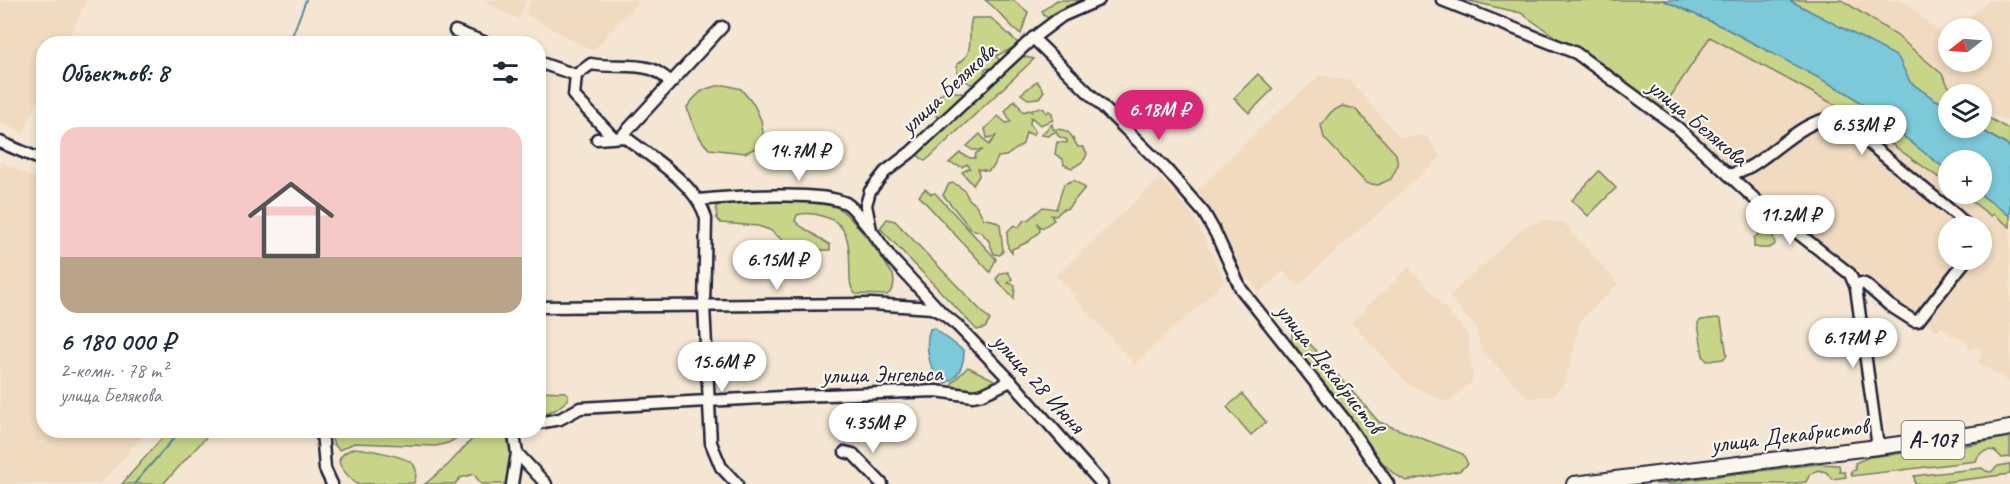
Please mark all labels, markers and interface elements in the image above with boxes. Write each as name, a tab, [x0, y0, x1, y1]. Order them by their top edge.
north arrow	[1938, 18, 1992, 72]
map controls	[1938, 18, 1992, 270]
street label: улица Белякова	[892, 34, 1004, 142]
text: Объектов: 8	[60, 56, 169, 89]
icon: filters	[489, 56, 522, 89]
street label: улица Белякова	[1640, 70, 1755, 174]
button: layers	[1938, 84, 1992, 138]
pin: 6.18M ₽	[1104, 90, 1214, 141]
text: 6.18M ₽	[1128, 97, 1190, 122]
pin: 6.53M ₽	[1807, 105, 1917, 156]
text: 6.53M ₽	[1832, 112, 1892, 137]
pin: 14.7M ₽	[744, 131, 854, 182]
text: 14.7M ₽	[769, 138, 829, 163]
button: +	[1938, 150, 1992, 204]
icon: home	[237, 166, 345, 274]
pin: 11.2M ₽	[1735, 195, 1845, 246]
text: 11.2M ₽	[1760, 202, 1820, 227]
button: −	[1938, 216, 1992, 270]
pin: 6.15M ₽	[722, 240, 832, 291]
text: 6.15M ₽	[747, 247, 807, 272]
street label: улица Декабристов	[1268, 295, 1393, 442]
pin: 6.17M ₽	[1798, 318, 1908, 369]
text: 6 180 000 ₽	[60, 325, 175, 358]
street label: улица 28 Июня	[985, 325, 1093, 440]
text: 6.17M ₽	[1822, 325, 1884, 350]
pin: 15.6M ₽	[667, 342, 777, 393]
text: 15.6M ₽	[692, 349, 752, 374]
text: 2-комн. · 78 m²	[60, 358, 168, 383]
street label: улица Энгельса	[819, 358, 944, 390]
text: улица Белякова	[60, 383, 162, 408]
pin: 4.35M ₽	[818, 403, 928, 454]
text: 4.35M ₽	[843, 410, 903, 435]
street label: улица Декабристов	[1707, 410, 1873, 460]
road number: А-107	[1902, 421, 1964, 459]

